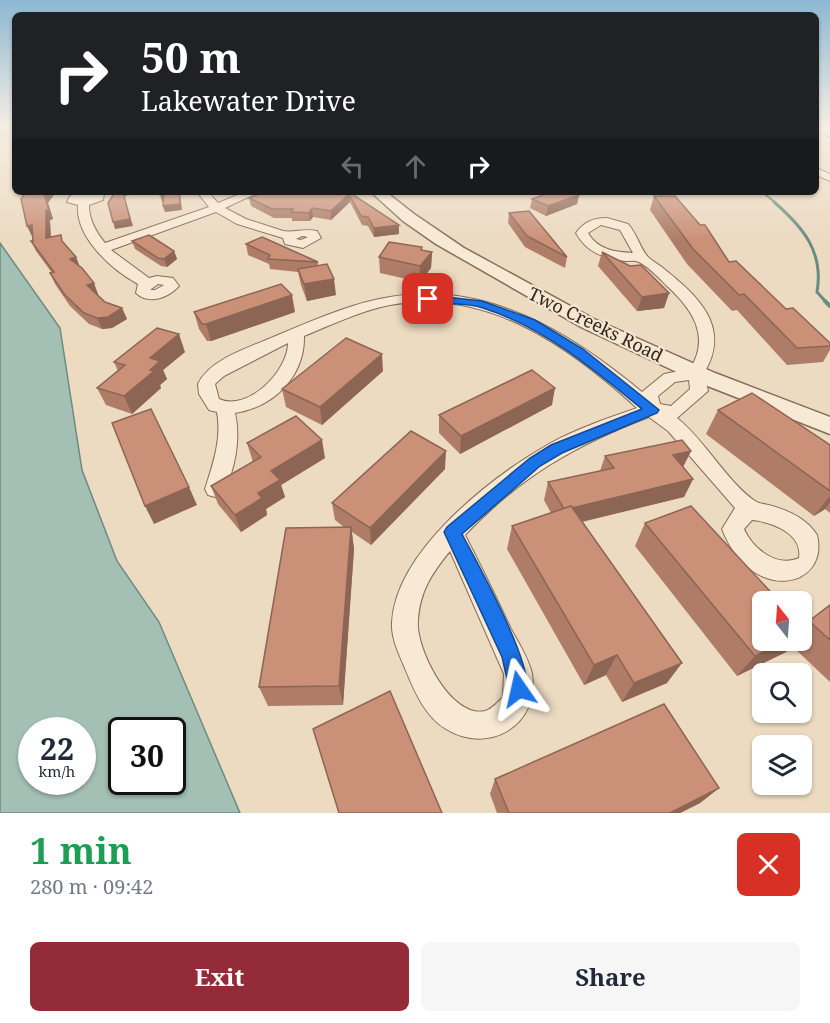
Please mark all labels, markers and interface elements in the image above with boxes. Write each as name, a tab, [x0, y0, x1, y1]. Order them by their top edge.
text: 50 m	[141, 28, 241, 85]
icon: right	[42, 36, 120, 114]
text: Lakewater Drive	[141, 82, 356, 119]
icon: left	[336, 150, 369, 183]
icon: ahead	[399, 150, 432, 183]
icon: right	[462, 150, 495, 183]
pin	[402, 273, 453, 324]
street label: Two Creeks Road	[525, 281, 667, 367]
icon: arrive	[411, 282, 444, 315]
north arrow	[752, 591, 812, 651]
map controls	[752, 591, 812, 795]
position arrow	[487, 657, 551, 721]
button: search	[752, 663, 812, 723]
speed limit sign: 30	[108, 717, 186, 795]
text: 22	[40, 728, 74, 769]
button: layers	[752, 735, 812, 795]
text: km/h	[39, 761, 75, 781]
text: 1 min	[30, 826, 132, 875]
button: close	[737, 833, 800, 896]
text: 280 m · 09:42	[30, 873, 153, 900]
button: Exit	[30, 942, 409, 1011]
button: Share	[421, 942, 800, 1011]

